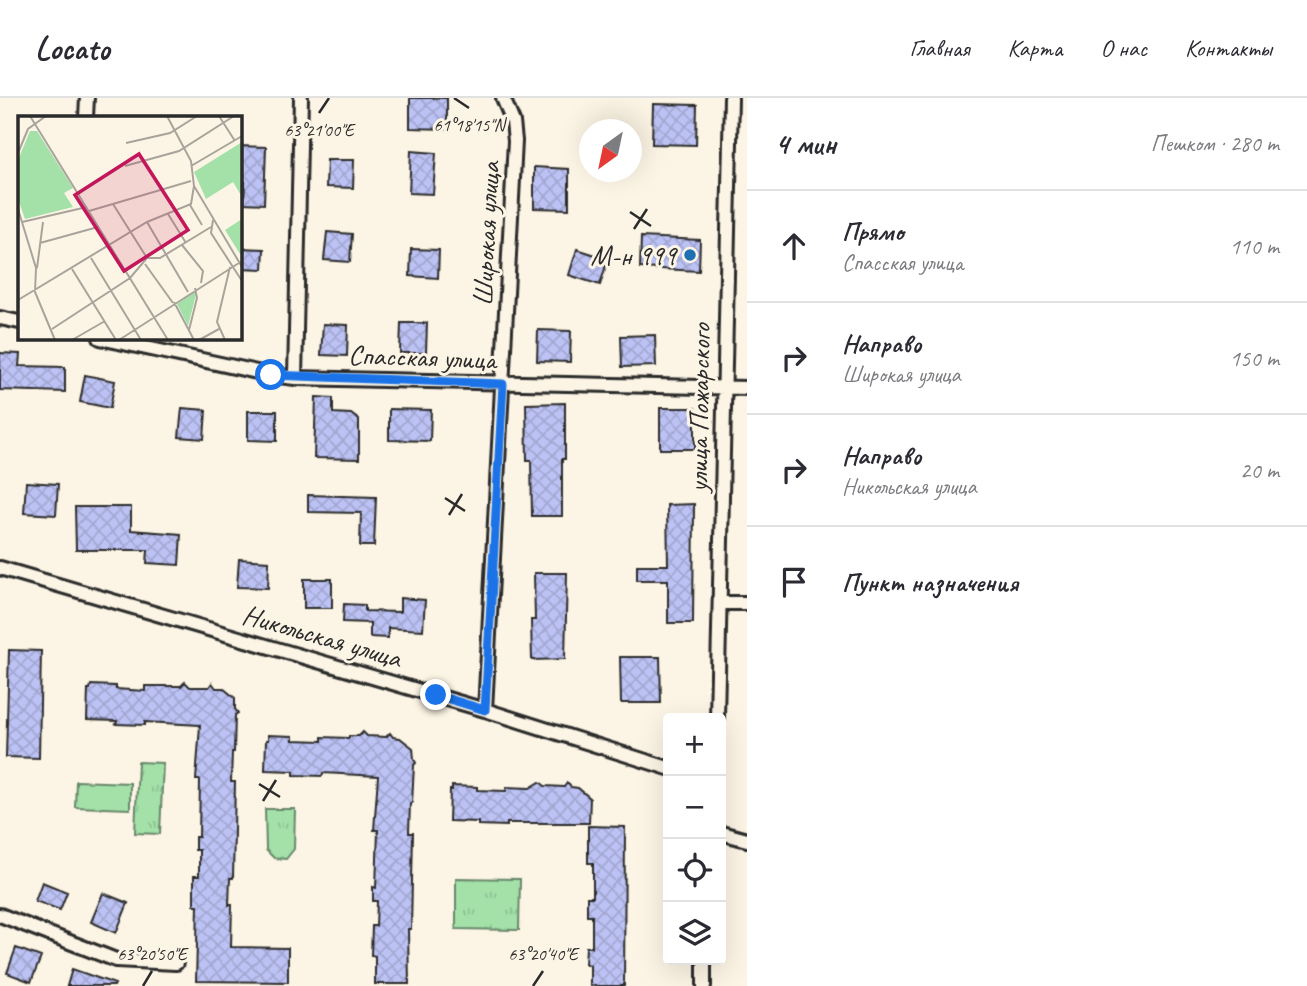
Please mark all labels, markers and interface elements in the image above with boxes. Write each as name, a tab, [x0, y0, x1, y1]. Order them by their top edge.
text: Locato	[35, 27, 109, 69]
text: Главная	[909, 33, 970, 63]
text: Карта	[1008, 33, 1062, 63]
text: О нас	[1100, 33, 1147, 63]
text: Контакты	[1185, 33, 1272, 63]
text: 61°18'15"N	[434, 114, 508, 136]
inset map	[18, 116, 242, 340]
text: 63°21'00"E	[284, 119, 356, 141]
north arrow	[579, 119, 642, 182]
text: 4 мин	[775, 125, 836, 163]
text: Пешком · 280 m	[1151, 129, 1279, 158]
street label: Широкая улица	[465, 159, 507, 307]
text: Прямо	[842, 215, 904, 248]
icon: ahead	[775, 227, 813, 265]
text: 110 m	[1230, 232, 1279, 261]
place label: М-н 999	[591, 238, 678, 273]
marker: М-н 999	[682, 247, 698, 263]
text: Спасская улица	[842, 248, 963, 277]
street label: улица Пожарского	[680, 321, 718, 495]
text: Направо	[842, 327, 921, 360]
street label: Спасская улица	[348, 337, 499, 377]
icon: right	[775, 339, 813, 377]
text: 150 m	[1230, 344, 1279, 373]
route start	[255, 359, 286, 390]
text: Широкая улица	[842, 360, 961, 389]
text: Направо	[842, 439, 921, 472]
icon: right	[775, 451, 813, 489]
text: 20 m	[1240, 456, 1279, 485]
text: Никольская улица	[842, 472, 976, 501]
icon: arrive	[775, 563, 813, 601]
text: Пункт назначения	[842, 566, 1018, 599]
street label: Никольская улица	[238, 597, 407, 676]
route end	[420, 679, 451, 710]
map controls	[663, 713, 726, 965]
button: +	[663, 713, 726, 776]
button: −	[663, 776, 726, 839]
button: locate	[663, 839, 726, 902]
button: layers	[663, 902, 726, 965]
text: 63°20'50"E	[117, 943, 189, 965]
text: 63°20'40"E	[508, 943, 580, 965]

